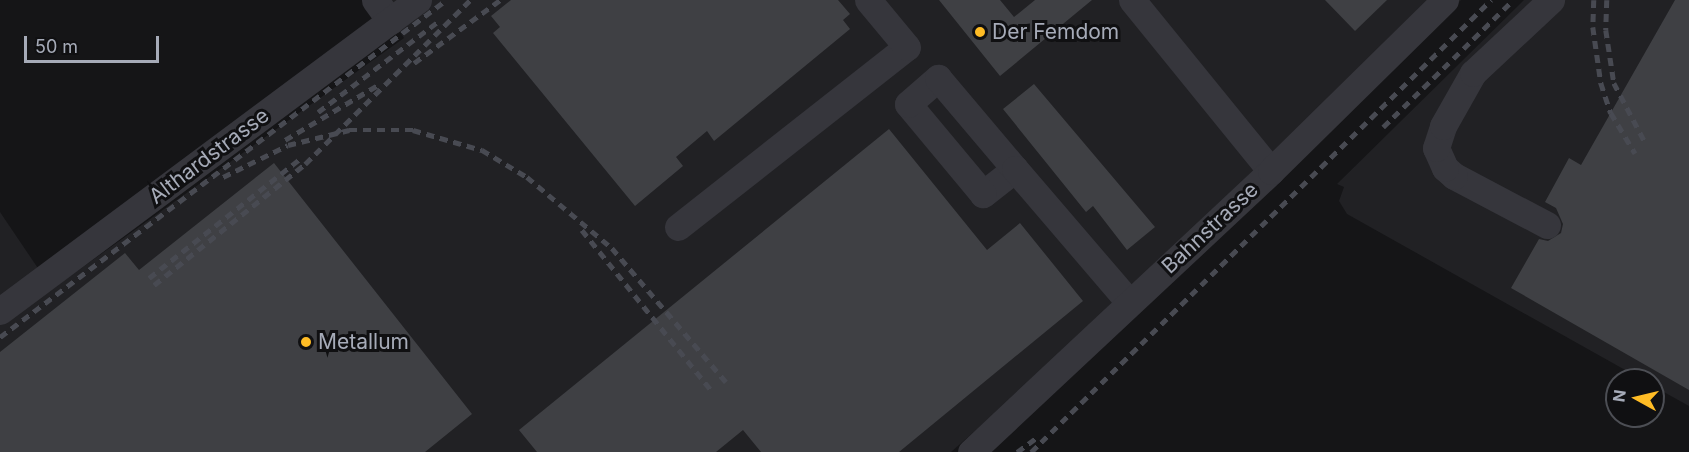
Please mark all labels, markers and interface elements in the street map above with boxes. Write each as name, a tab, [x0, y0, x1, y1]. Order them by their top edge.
place label: Der Femdom	[992, 19, 1119, 45]
scale bar	[27, 24, 162, 62]
marker: Der Femdom	[973, 25, 987, 39]
text: 50 m	[35, 36, 78, 57]
street label: Althardstrasse	[144, 103, 274, 209]
street label: Bahnstrasse	[1157, 177, 1263, 279]
place label: Metallum	[318, 329, 409, 355]
marker: Metallum	[299, 335, 313, 349]
north arrow	[1605, 368, 1665, 428]
text: N	[1608, 388, 1630, 403]

